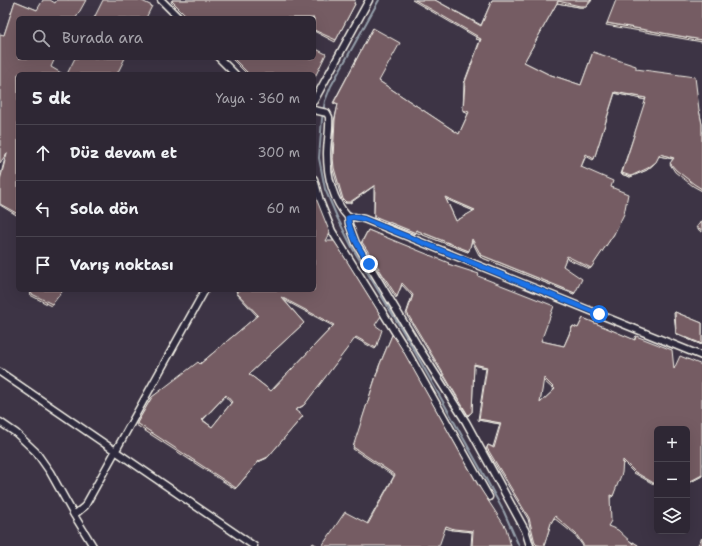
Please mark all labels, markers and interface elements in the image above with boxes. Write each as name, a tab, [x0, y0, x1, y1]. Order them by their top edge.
search box	[16, 16, 316, 60]
icon: search	[30, 27, 52, 49]
text: Burada ara	[62, 28, 143, 48]
text: 5 dk	[32, 87, 71, 109]
text: Yaya · 360 m	[215, 90, 300, 107]
icon: ahead	[32, 142, 54, 164]
text: Düz devam et	[70, 143, 177, 163]
text: 300 m	[257, 144, 300, 161]
icon: left	[32, 198, 54, 220]
text: Sola dön	[70, 199, 139, 219]
text: 60 m	[267, 200, 300, 217]
icon: arrive	[32, 254, 54, 276]
text: Varış noktası	[70, 255, 174, 275]
route end	[360, 255, 378, 273]
route start	[590, 305, 608, 323]
map controls	[654, 426, 690, 534]
button: +	[654, 426, 690, 462]
button: −	[654, 462, 690, 498]
button: layers	[654, 498, 690, 534]

